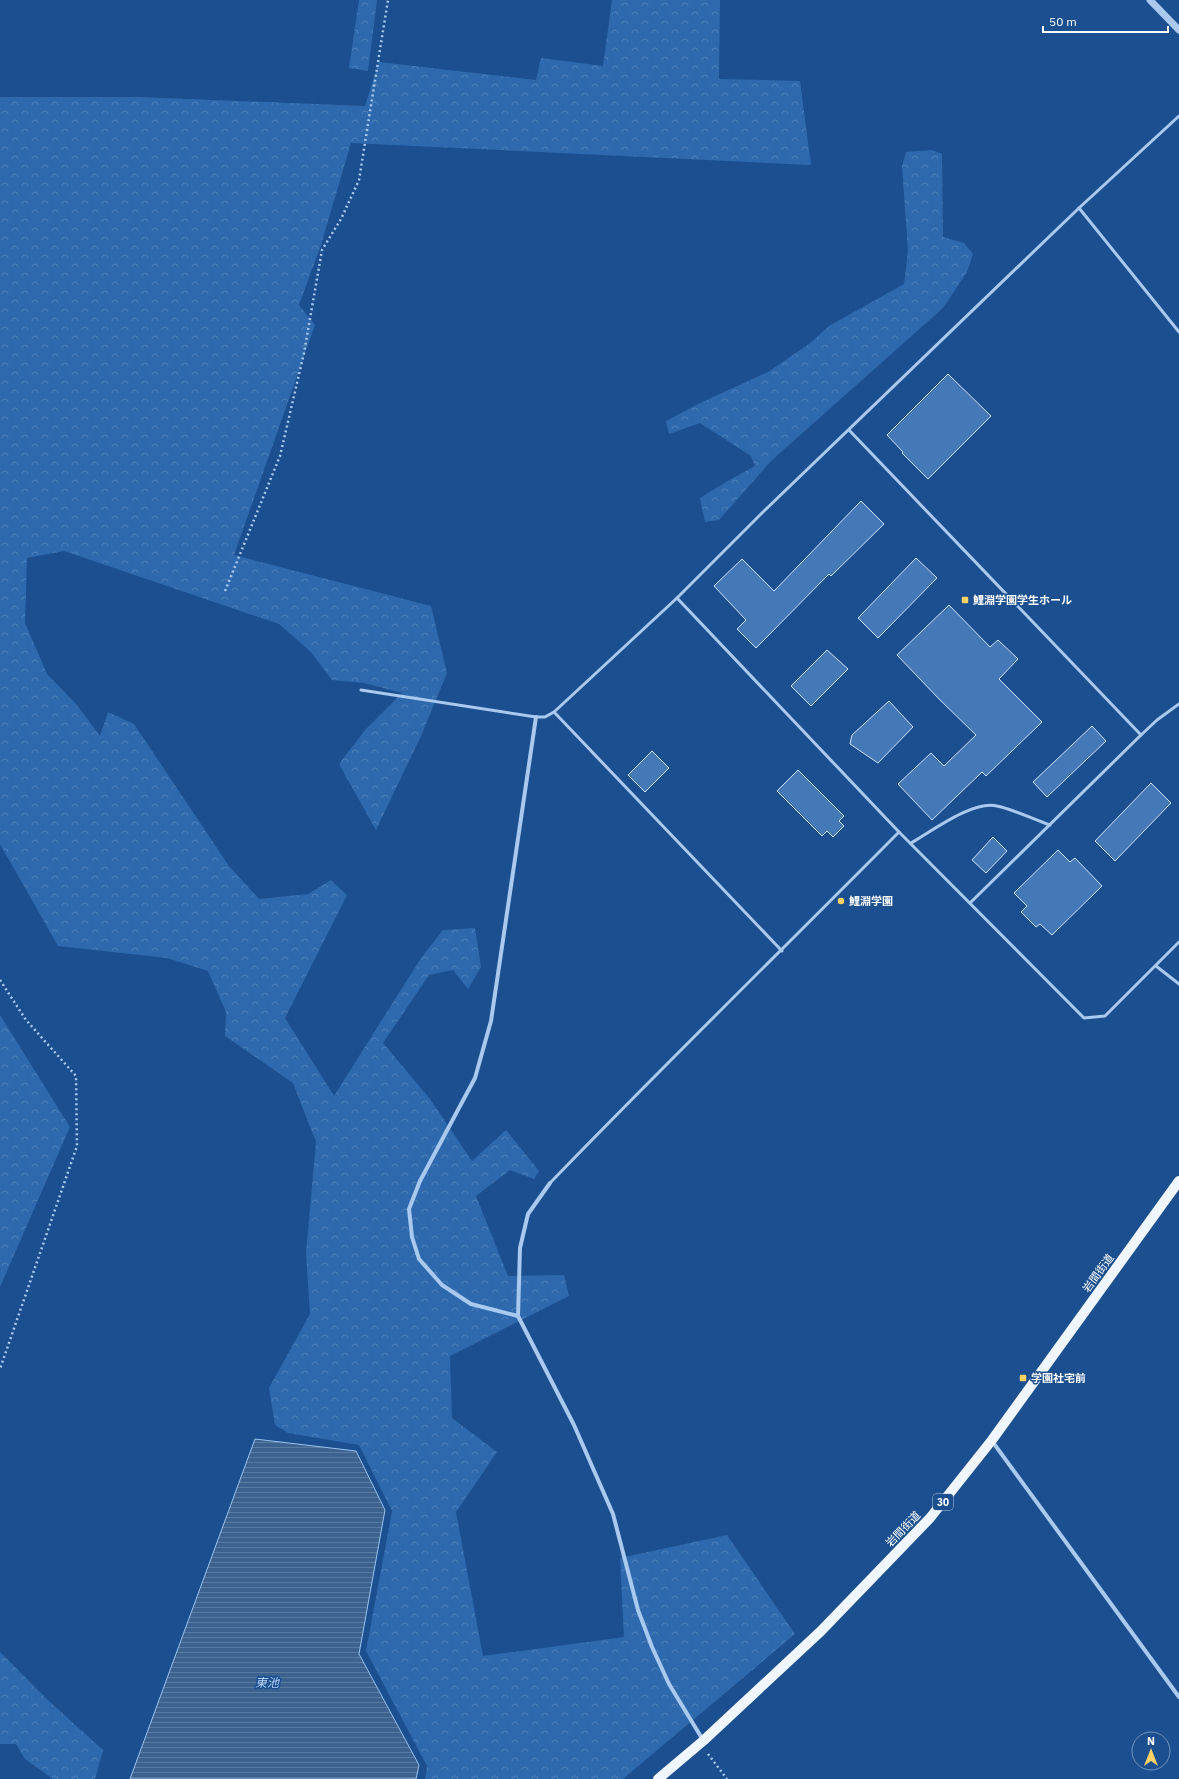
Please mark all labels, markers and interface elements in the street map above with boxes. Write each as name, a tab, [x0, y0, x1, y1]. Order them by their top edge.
scale bar	[1043, 8, 1168, 34]
text: 50 m	[1049, 14, 1077, 29]
place label: 鯉淵学園学生ホール	[973, 593, 1072, 607]
marker: 鯉淵学園学生ホール	[960, 595, 970, 605]
place label: 鯉淵学園	[849, 894, 893, 908]
marker: 鯉淵学園	[836, 896, 846, 906]
street label: 岩間街道	[1079, 1251, 1117, 1295]
place label: 学園社宅前	[1031, 1371, 1086, 1385]
marker: 学園社宅前	[1018, 1373, 1028, 1383]
road number: 30	[933, 1494, 953, 1510]
street label: 岩間街道	[883, 1508, 923, 1550]
water label: 東池	[255, 1675, 280, 1690]
north arrow	[1131, 1731, 1171, 1771]
text: N	[1147, 1734, 1155, 1748]

